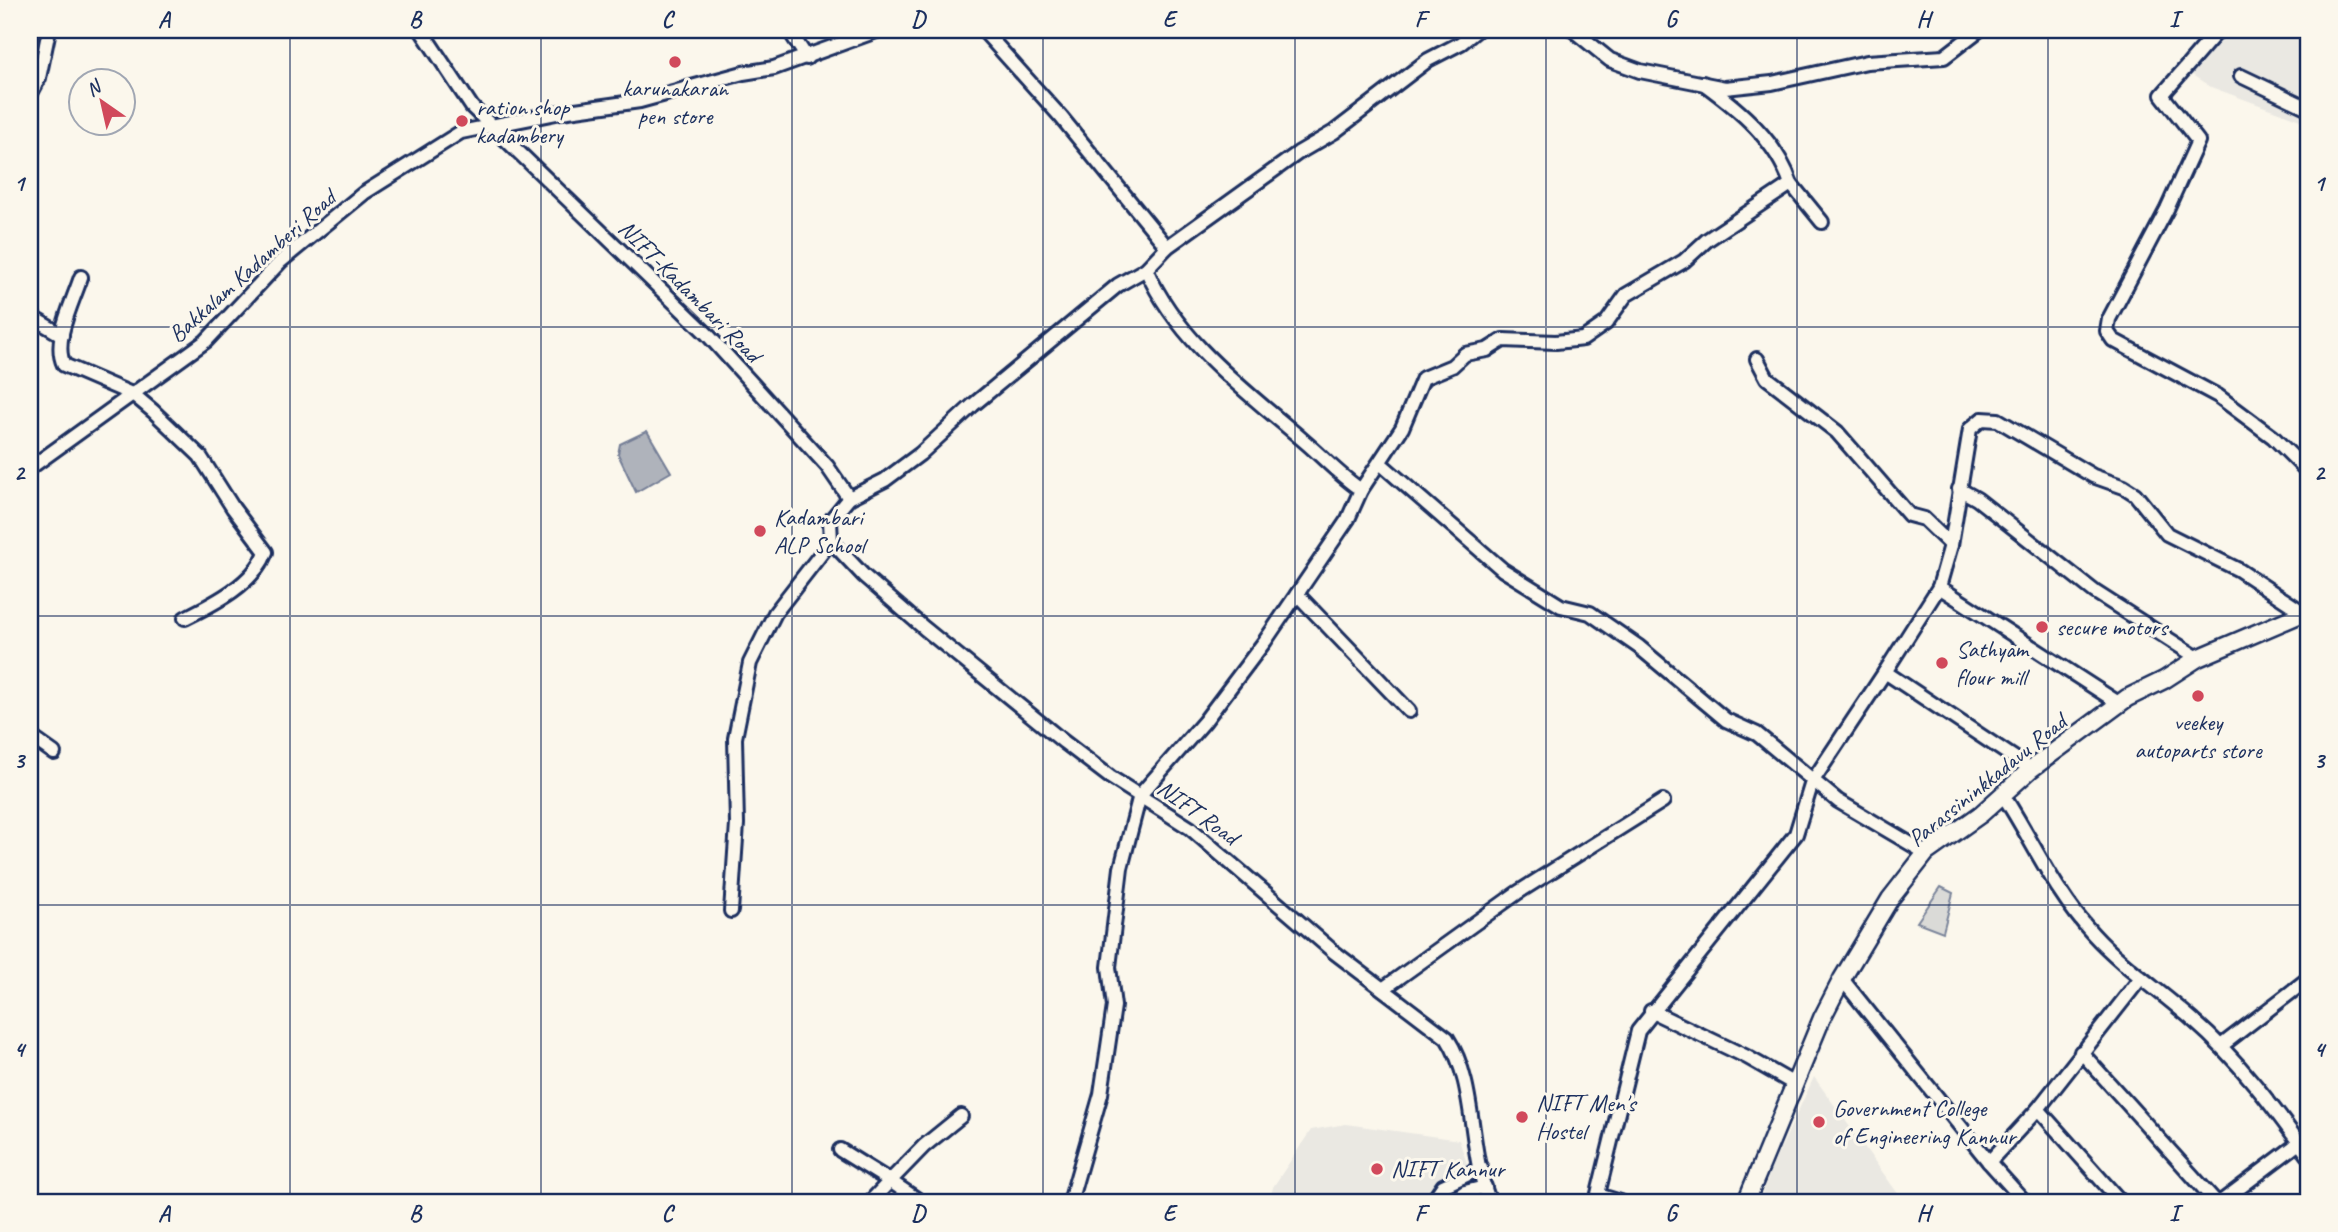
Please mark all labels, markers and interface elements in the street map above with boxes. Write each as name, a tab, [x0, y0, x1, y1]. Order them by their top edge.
text: A	[158, 5, 172, 34]
text: B	[409, 5, 423, 34]
text: C	[662, 5, 676, 34]
text: D	[911, 5, 927, 34]
text: E	[1163, 5, 1179, 34]
text: F	[1415, 5, 1431, 34]
text: G	[1665, 5, 1680, 34]
text: H	[1916, 5, 1934, 34]
text: I	[2169, 5, 2184, 34]
marker: karunakaran pen store	[667, 54, 683, 70]
north arrow	[66, 66, 136, 136]
place label: karunakaran pen store	[622, 73, 729, 131]
text: N	[81, 74, 107, 102]
place label: ration shop kadambery	[476, 92, 571, 150]
marker: ration shop kadambery	[454, 113, 470, 129]
text: 1	[14, 169, 27, 198]
text: 1	[2314, 169, 2327, 198]
street label: Bakkalam Kadamberi Road	[162, 181, 344, 349]
street label: NIFT-Kadambari Road	[612, 213, 770, 371]
text: 2	[14, 458, 27, 487]
text: 2	[2314, 458, 2327, 487]
place label: Kadambari ALP School	[774, 502, 868, 560]
marker: Kadambari ALP School	[752, 523, 768, 539]
place label: secure motors	[2056, 612, 2170, 642]
marker: secure motors	[2034, 619, 2050, 635]
place label: Sathyam flour mill	[1956, 634, 2031, 692]
marker: Sathyam flour mill	[1934, 655, 1950, 671]
marker: veekey autoparts store	[2190, 688, 2206, 704]
street label: Parassininkkadavu Road	[1902, 705, 2075, 853]
place label: veekey autoparts store	[2135, 707, 2264, 765]
text: 3	[14, 746, 27, 775]
text: 3	[2314, 746, 2327, 775]
street label: NIFT Road	[1152, 773, 1247, 854]
text: 4	[14, 1035, 27, 1064]
text: 4	[2314, 1035, 2327, 1064]
place label: NIFT Men's Hostel	[1536, 1088, 1638, 1146]
place label: Government College of Engineering Kannur	[1833, 1093, 2018, 1151]
marker: NIFT Men's Hostel	[1514, 1109, 1530, 1125]
marker: Government College of Engineering Kannur	[1811, 1114, 1827, 1130]
place label: NIFT Kannur	[1391, 1154, 1507, 1184]
marker: NIFT Kannur	[1369, 1161, 1385, 1177]
text: A	[158, 1199, 172, 1228]
text: B	[409, 1199, 423, 1228]
text: C	[662, 1199, 676, 1228]
text: D	[911, 1199, 927, 1228]
text: E	[1163, 1199, 1179, 1228]
text: F	[1415, 1199, 1431, 1228]
text: G	[1665, 1199, 1680, 1228]
text: H	[1916, 1199, 1934, 1228]
text: I	[2169, 1199, 2184, 1228]

